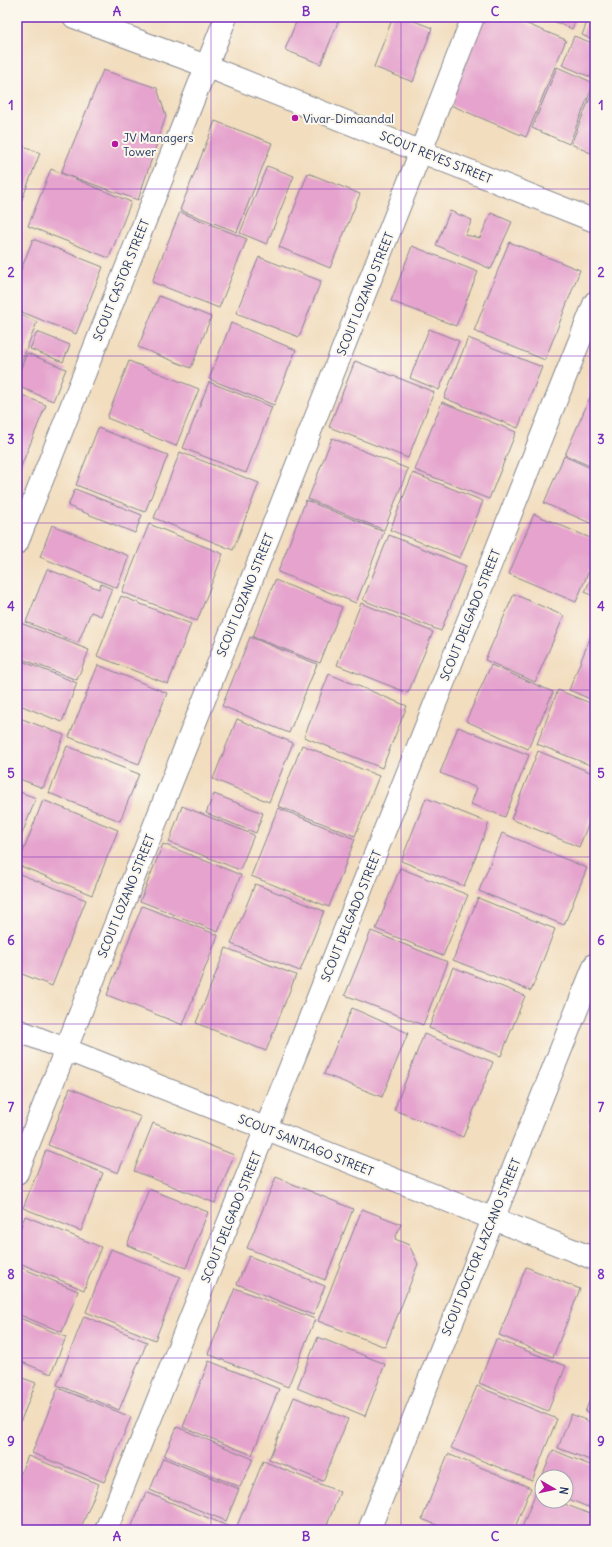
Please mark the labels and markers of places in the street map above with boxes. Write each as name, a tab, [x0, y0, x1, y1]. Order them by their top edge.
place label: Vivar-Dimaandal	[303, 111, 394, 126]
marker: Vivar-Dimaandal	[290, 113, 300, 123]
place label: JV Managers Tower	[123, 130, 193, 159]
marker: JV Managers Tower	[110, 139, 120, 149]

